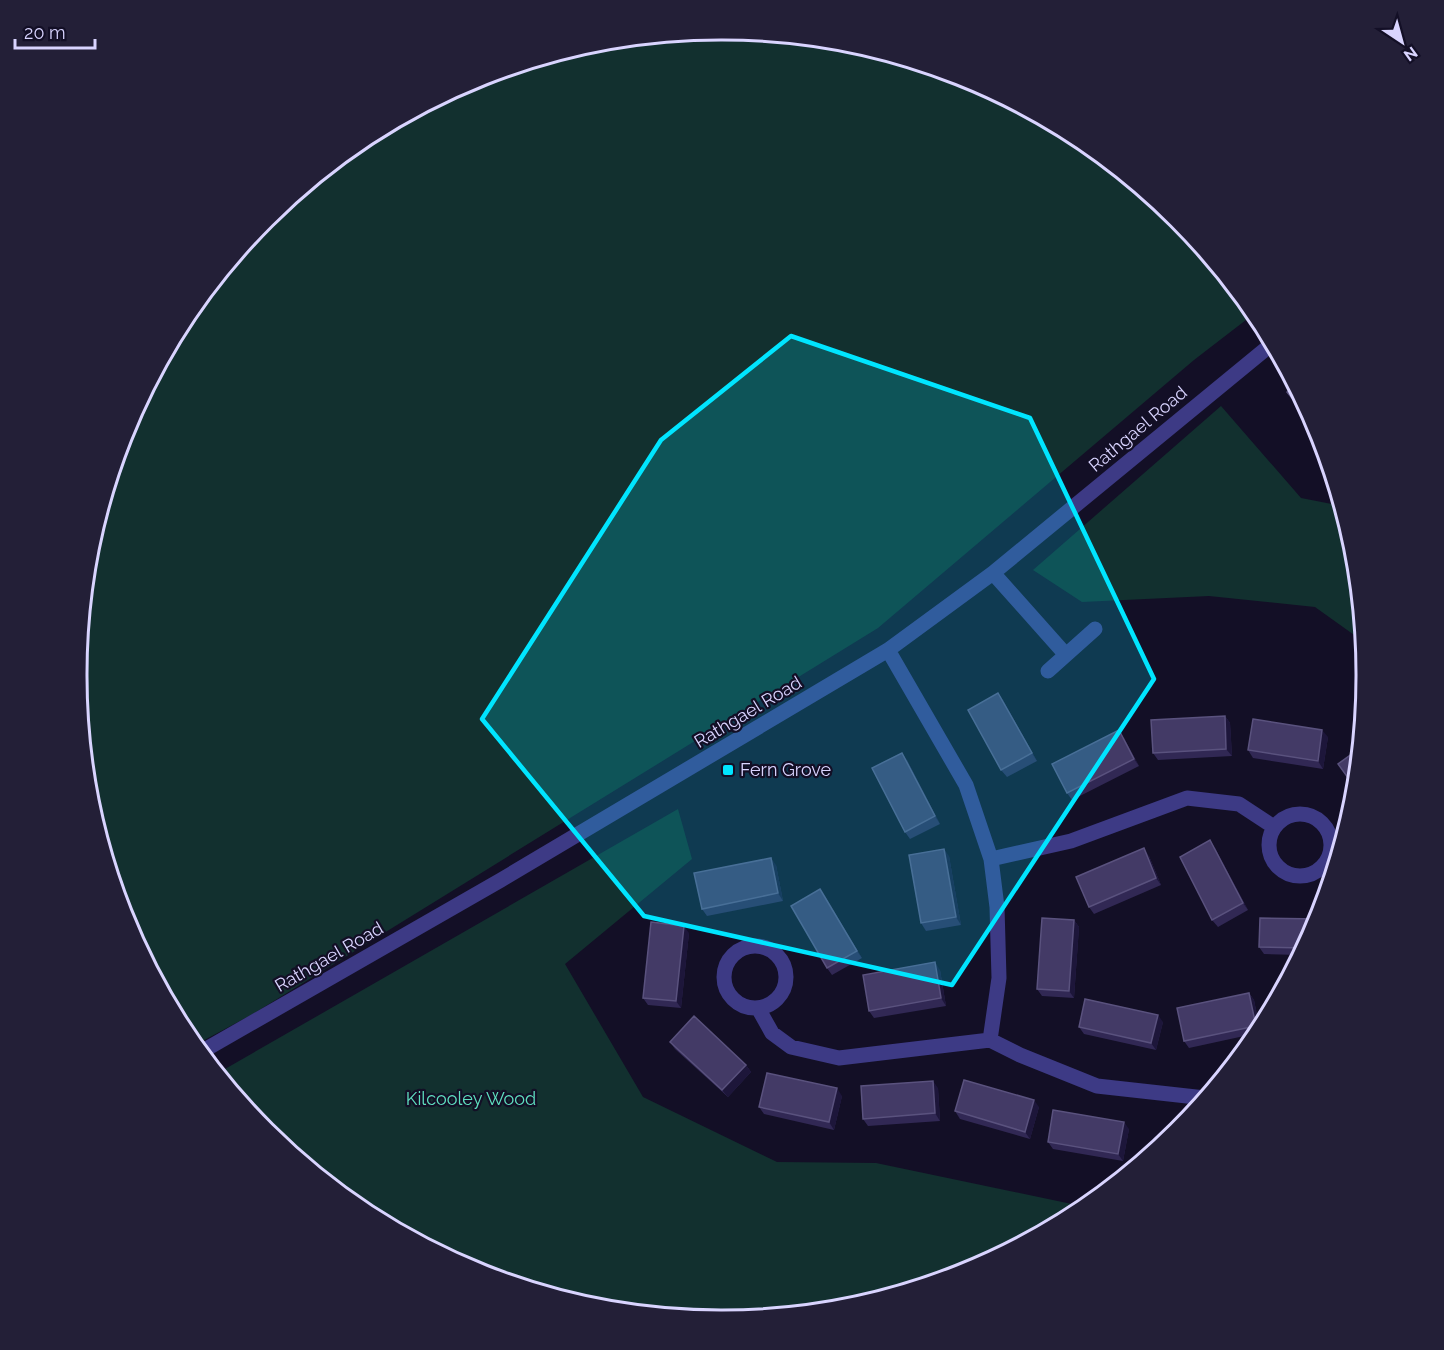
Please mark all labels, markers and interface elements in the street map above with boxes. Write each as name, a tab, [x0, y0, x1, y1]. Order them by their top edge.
scale bar	[15, 12, 94, 50]
north arrow	[1372, 12, 1432, 72]
text: 20 m	[24, 22, 66, 43]
text: N	[1400, 42, 1421, 65]
street label: Rathgael Road	[1084, 382, 1191, 476]
street label: Rathgael Road	[690, 671, 805, 752]
place label: Fern Grove	[740, 759, 832, 780]
marker: Fern Grove	[721, 763, 735, 777]
street label: Rathgael Road	[271, 917, 387, 996]
park label: Kilcooley Wood	[406, 1088, 536, 1109]

